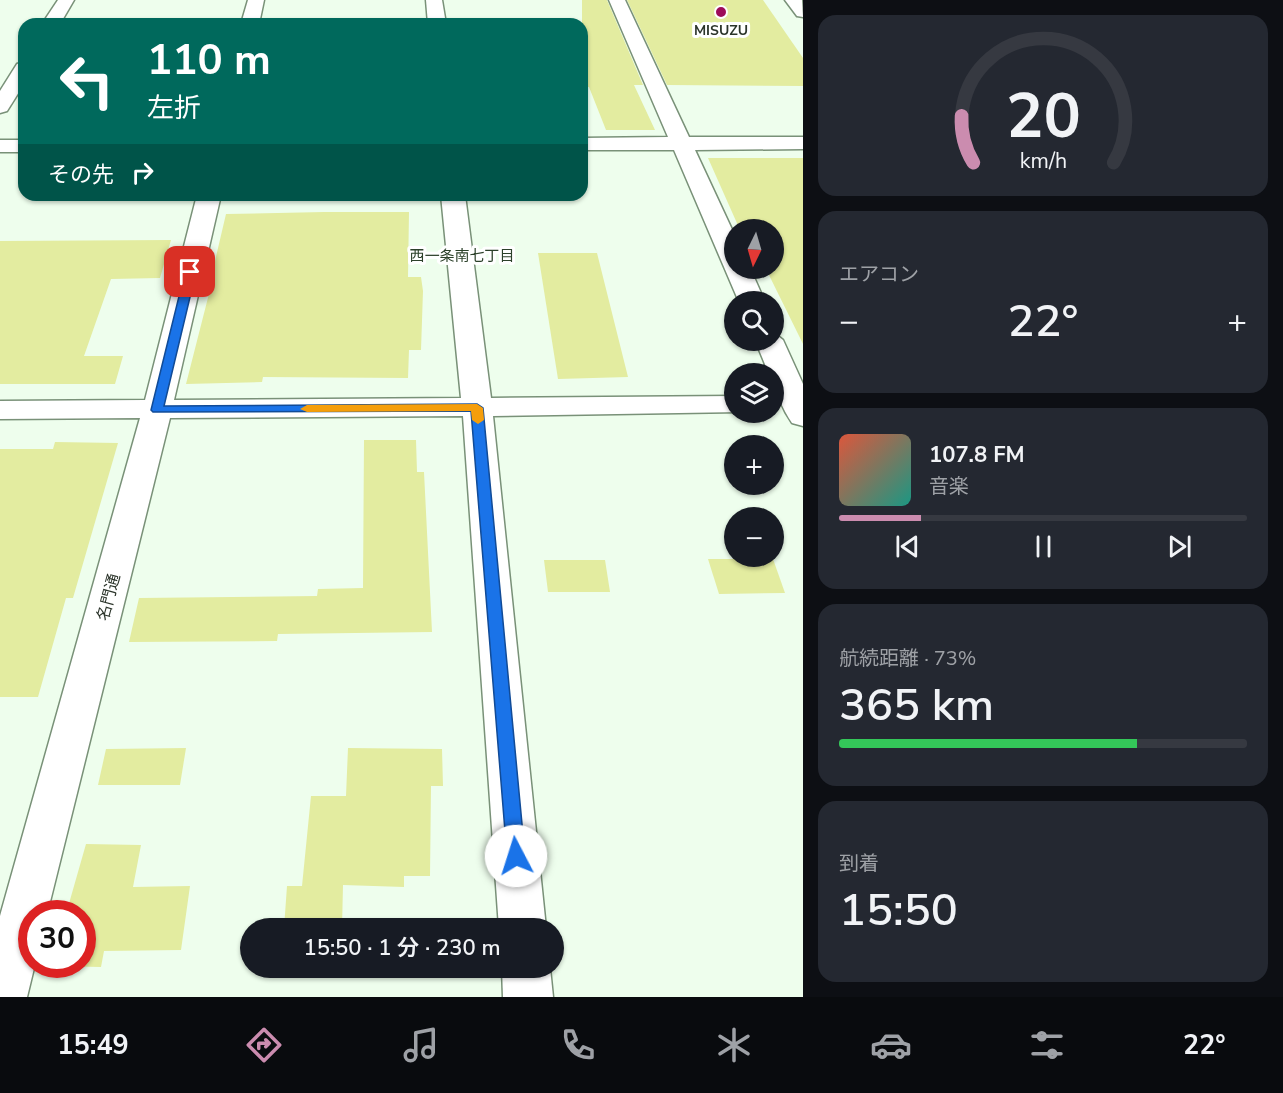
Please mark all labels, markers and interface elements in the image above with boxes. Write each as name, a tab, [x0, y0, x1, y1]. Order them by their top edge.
marker: MISUZU	[714, 5, 728, 19]
place label: MISUZU	[694, 21, 748, 40]
text: 110 m	[147, 32, 271, 89]
icon: left	[48, 42, 126, 120]
text: 20	[1006, 74, 1080, 159]
text: 左折	[147, 90, 201, 127]
text: km/h	[1019, 146, 1067, 176]
icon: right	[126, 156, 159, 189]
text: その先	[48, 160, 114, 190]
north arrow	[724, 219, 784, 279]
map controls	[724, 219, 784, 567]
pin	[164, 246, 215, 297]
district label: 西一条南七丁目	[409, 246, 515, 266]
icon: arrive	[173, 255, 206, 288]
text: エアコン	[839, 261, 919, 288]
button: search	[724, 291, 784, 351]
text: 22°	[1008, 291, 1078, 352]
text: −	[839, 299, 859, 344]
text: +	[1227, 299, 1247, 344]
button: layers	[724, 363, 784, 423]
button: +	[724, 435, 784, 495]
text: 107.8 FM	[929, 440, 1025, 470]
text: 音楽	[929, 473, 969, 500]
button: −	[724, 507, 784, 567]
icon: previous	[891, 530, 924, 563]
icon: pause	[1027, 530, 1060, 563]
icon: next	[1163, 530, 1196, 563]
street label: 名門通	[92, 571, 126, 623]
text: 航続距離 · 73%	[839, 645, 976, 672]
text: 365 km	[839, 675, 994, 736]
position arrow	[484, 824, 548, 888]
text: 到着	[839, 850, 879, 877]
text: 15:50	[839, 880, 958, 941]
speed limit sign: 30	[18, 900, 96, 978]
text: 15:50 · 1 分 · 230 m	[303, 933, 501, 963]
icon: directions	[243, 1024, 285, 1066]
icon: music	[400, 1024, 442, 1066]
icon: phone	[557, 1024, 599, 1066]
icon: climate	[713, 1024, 755, 1066]
icon: car	[870, 1024, 912, 1066]
icon: filters	[1026, 1024, 1068, 1066]
text: 15:49	[57, 1027, 129, 1064]
text: 22°	[1183, 1027, 1226, 1064]

